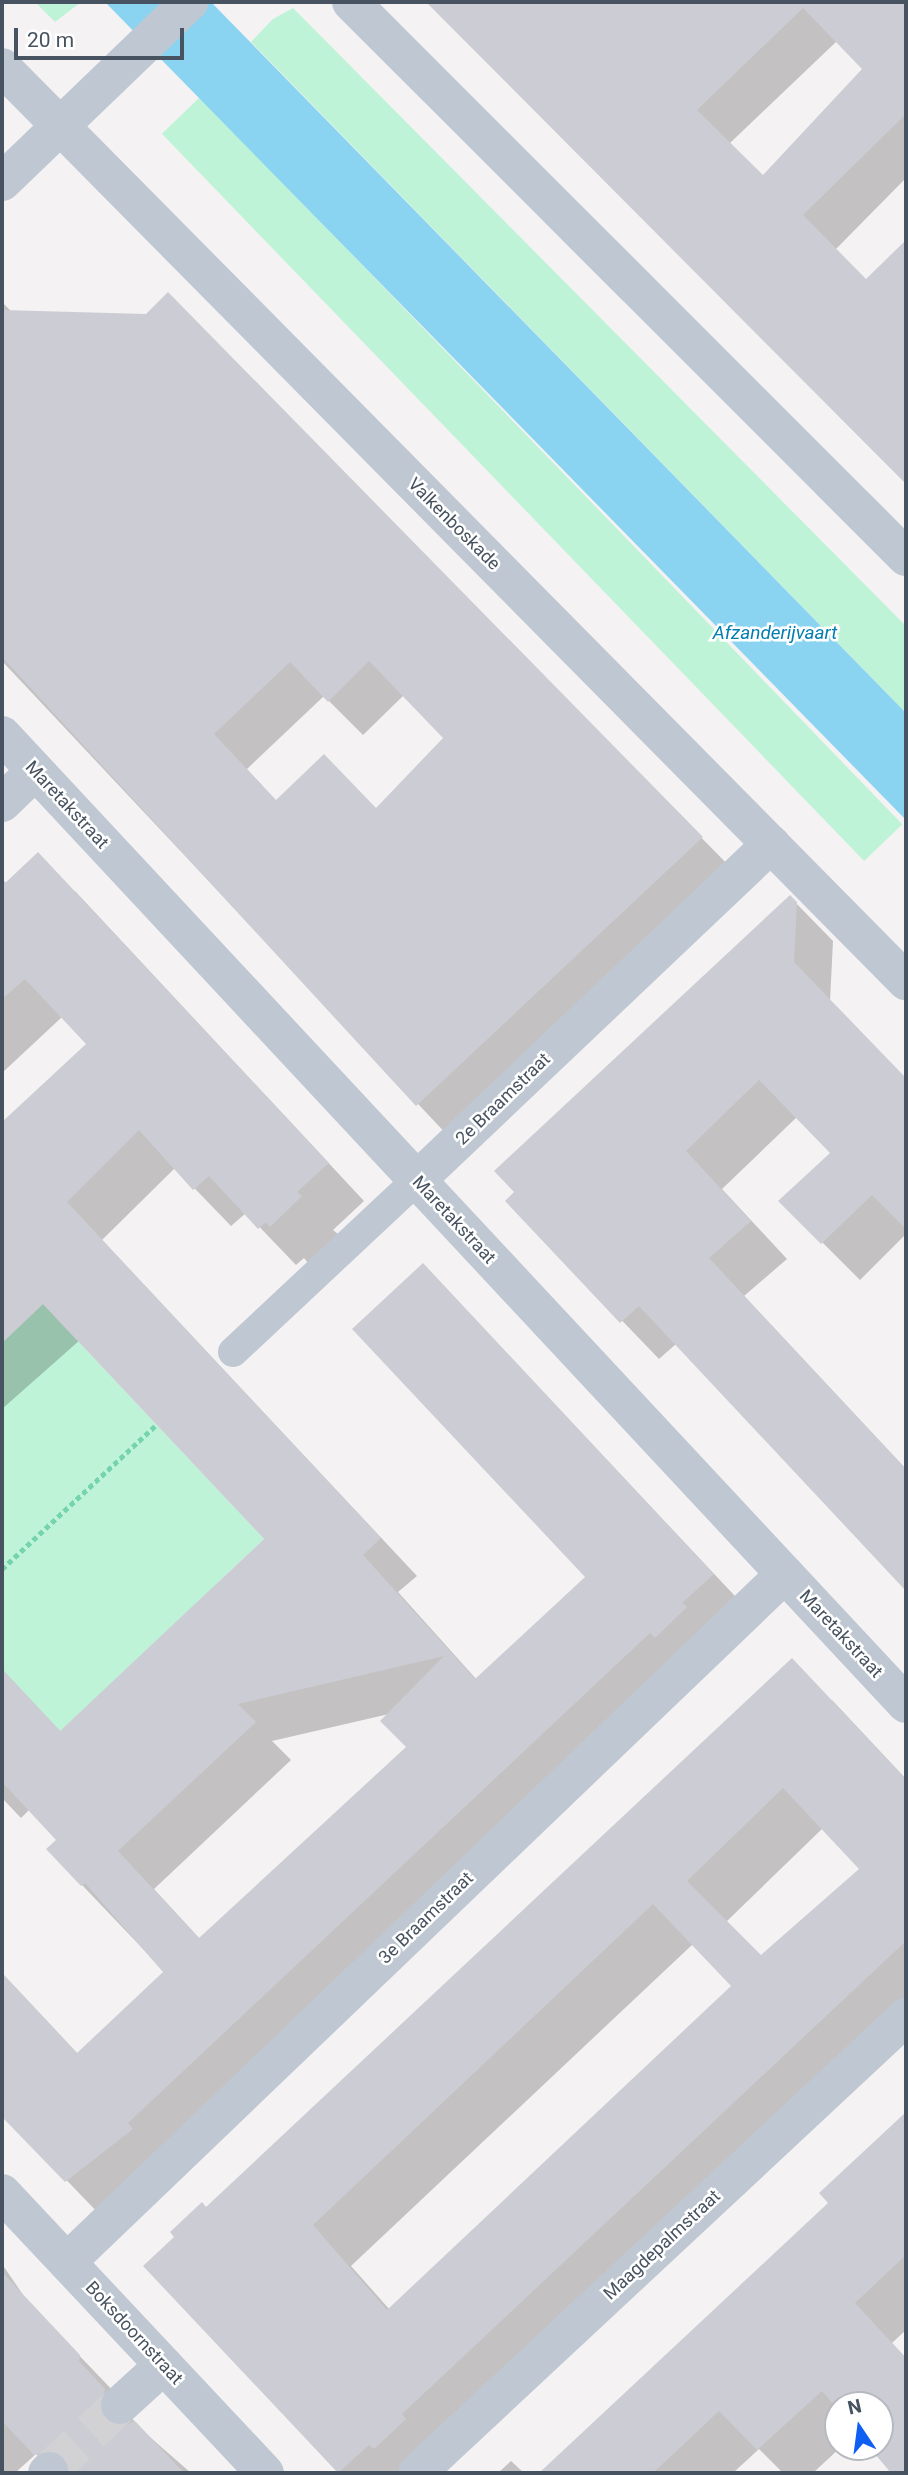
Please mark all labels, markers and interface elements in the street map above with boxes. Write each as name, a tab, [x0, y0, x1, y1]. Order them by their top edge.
scale bar	[18, 14, 187, 58]
text: 20 m	[27, 28, 74, 52]
street label: Valkenboskade	[403, 473, 505, 575]
water label: Afzanderijvaart	[713, 622, 837, 644]
street label: Maretakstraat	[21, 757, 113, 853]
street label: 2e Braamstraat	[451, 1049, 555, 1149]
street label: Maretakstraat	[408, 1172, 500, 1268]
street label: Maretakstraat	[795, 1586, 887, 1682]
street label: 3e Braamstraat	[374, 1868, 478, 1968]
street label: Maagdepalmstraat	[599, 2185, 725, 2305]
street label: Boksdoornstraat	[81, 2277, 187, 2389]
north arrow	[824, 2391, 894, 2461]
text: N	[845, 2394, 864, 2420]

